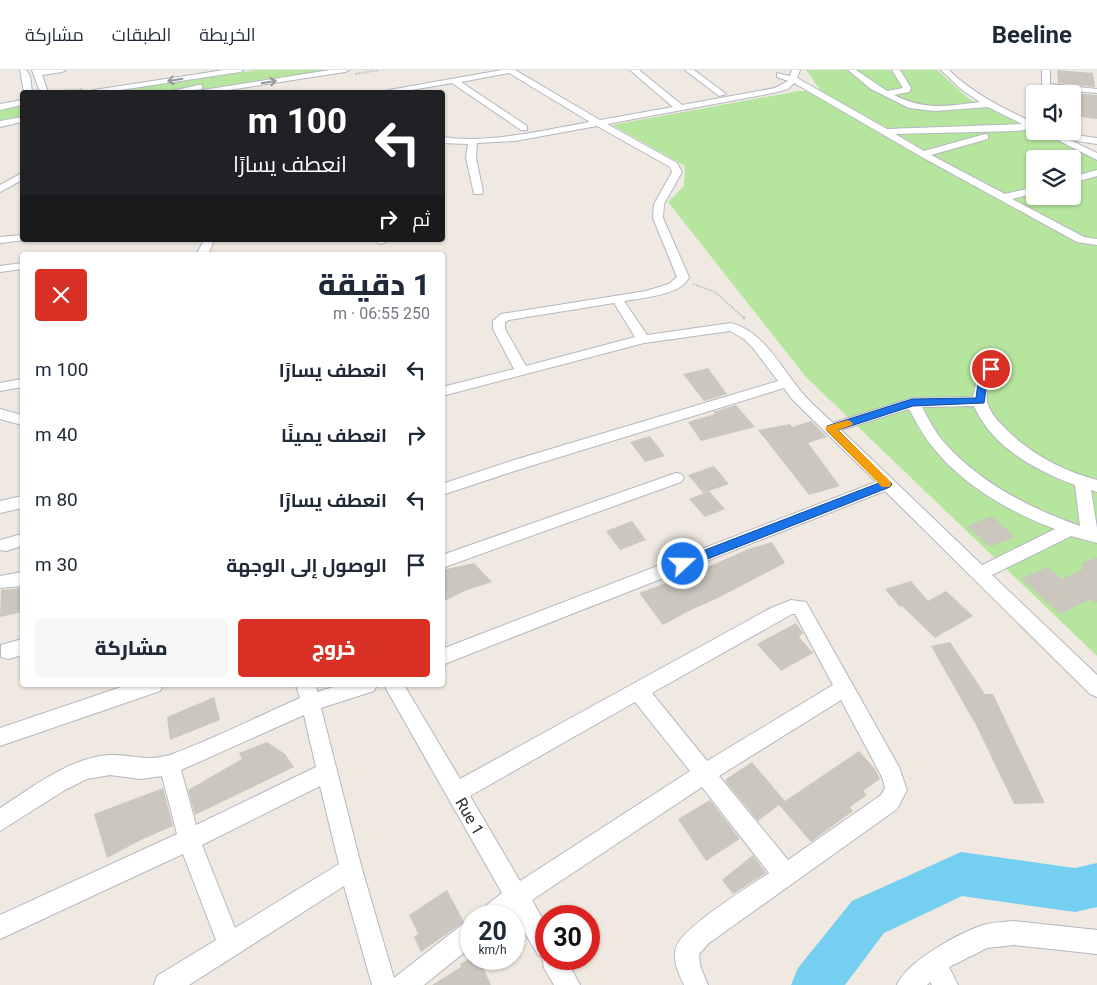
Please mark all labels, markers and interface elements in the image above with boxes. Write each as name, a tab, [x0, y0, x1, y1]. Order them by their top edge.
text: Beeline	[992, 21, 1072, 49]
text: مشاركة	[25, 24, 84, 45]
text: الطبقات	[112, 24, 171, 45]
text: الخريطة	[199, 24, 256, 45]
one-way arrow	[167, 75, 183, 85]
one-way arrow	[261, 77, 277, 87]
map controls	[1026, 85, 1081, 205]
button: sound	[1026, 85, 1081, 140]
text: 100 m	[248, 101, 347, 142]
icon: left	[365, 110, 430, 175]
button: layers	[1026, 150, 1081, 205]
text: انعطف يسارًا	[233, 152, 347, 177]
icon: right	[374, 205, 402, 233]
text: ثم	[412, 208, 430, 231]
text: 1 دقيقة	[318, 267, 430, 302]
button: close	[35, 269, 87, 321]
text: 250 m · 06:55	[333, 304, 430, 323]
pin	[970, 348, 1012, 390]
icon: arrive	[977, 355, 1005, 383]
icon: left	[402, 356, 430, 384]
text: 100 m	[35, 358, 88, 381]
text: انعطف يسارًا	[279, 359, 387, 382]
icon: right	[402, 421, 430, 449]
text: 40 m	[35, 423, 78, 446]
text: انعطف يمينًا	[281, 424, 387, 447]
icon: left	[402, 486, 430, 514]
text: 80 m	[35, 488, 78, 511]
text: انعطف يسارًا	[279, 489, 387, 512]
position arrow	[656, 537, 708, 589]
icon: arrive	[402, 551, 430, 579]
text: 30 m	[35, 553, 78, 576]
text: الوصول إلى الوجهة	[226, 554, 387, 577]
button: مشاركة	[35, 619, 228, 677]
button: خروج	[238, 619, 430, 677]
street label: Rue 1	[451, 794, 488, 838]
speed limit sign: 30	[535, 905, 600, 970]
text: 20	[478, 917, 507, 946]
text: km/h	[478, 943, 507, 957]

